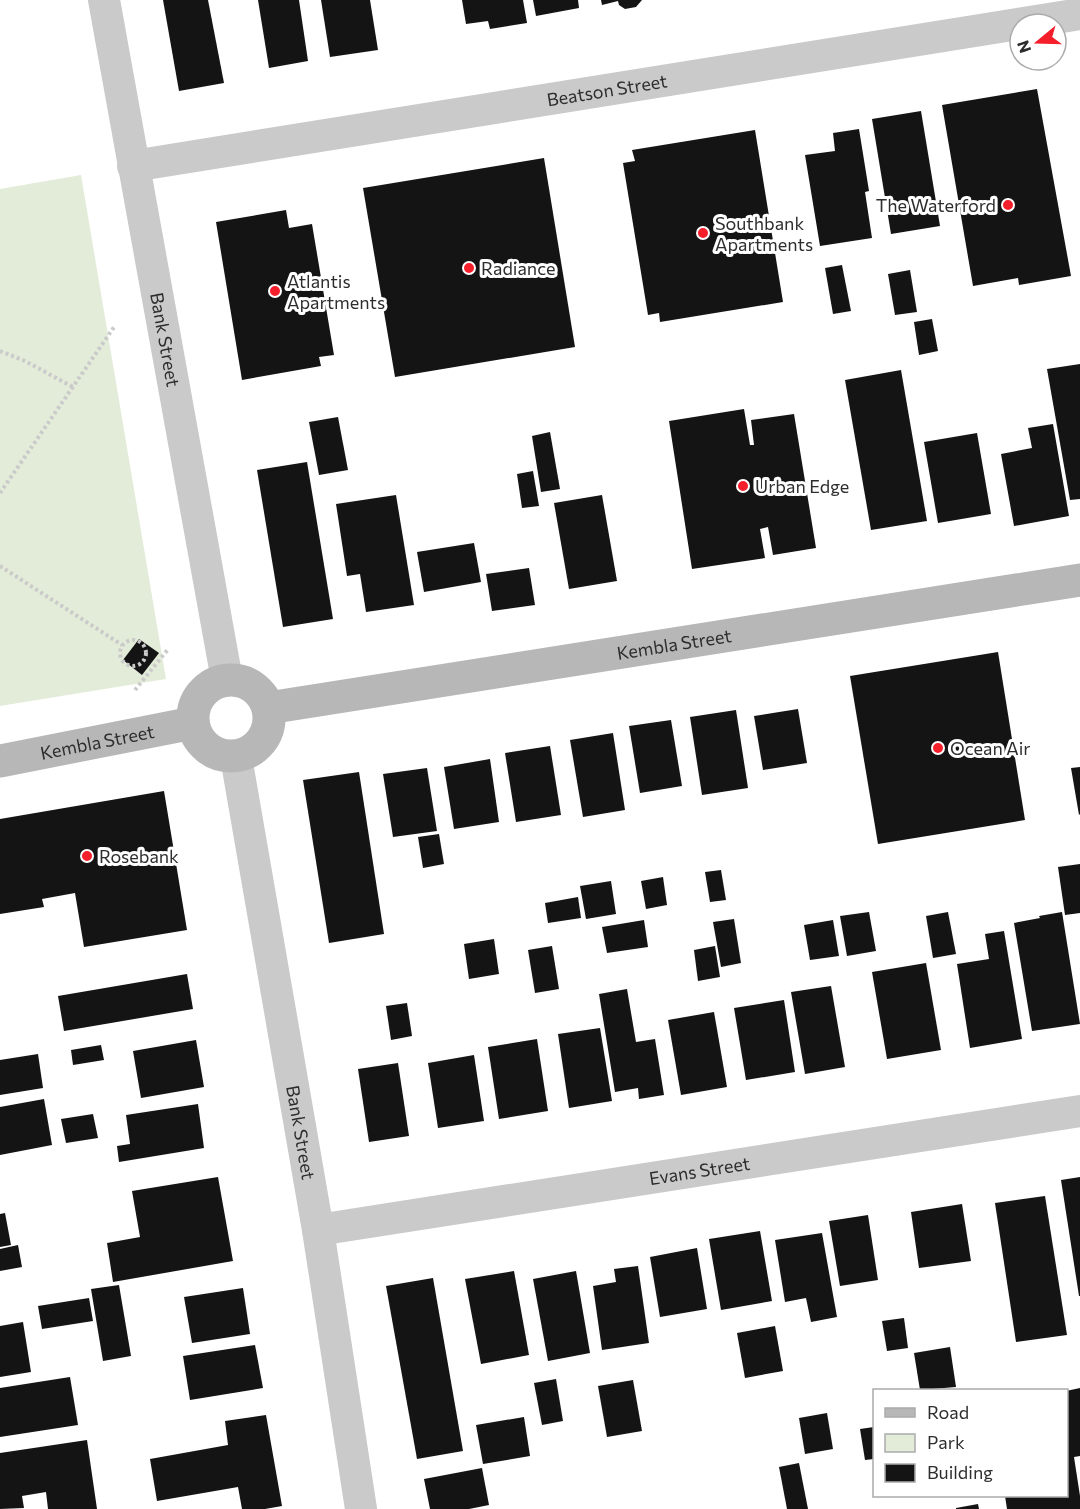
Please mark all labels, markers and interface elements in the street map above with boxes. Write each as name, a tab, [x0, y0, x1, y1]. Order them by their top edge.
north arrow	[1008, 12, 1068, 72]
text: N	[1012, 38, 1034, 56]
street label: Beatson Street	[545, 69, 669, 110]
place label: The Waterford	[876, 194, 996, 216]
marker: The Waterford	[1001, 198, 1015, 212]
place label: Southbank Apartments	[715, 212, 813, 255]
marker: Southbank Apartments	[696, 226, 710, 240]
place label: Radiance	[481, 257, 556, 279]
marker: Radiance	[462, 261, 476, 275]
place label: Atlantis Apartments	[287, 270, 385, 313]
marker: Atlantis Apartments	[268, 284, 282, 298]
street label: Bank Street	[146, 291, 185, 388]
place label: Urban Edge	[755, 475, 849, 497]
marker: Urban Edge	[736, 479, 750, 493]
street label: Kembla Street	[615, 624, 733, 664]
street label: Kembla Street	[38, 720, 156, 764]
place label: Ocean Air	[950, 737, 1031, 759]
marker: Ocean Air	[931, 741, 945, 755]
place label: Rosebank	[99, 845, 179, 867]
marker: Rosebank	[80, 849, 94, 863]
street label: Bank Street	[282, 1083, 320, 1181]
street label: Evans Street	[647, 1152, 751, 1189]
legend	[873, 1389, 1068, 1497]
text: Road	[927, 1401, 969, 1423]
text: Park	[927, 1431, 965, 1453]
text: Building	[927, 1461, 993, 1483]

